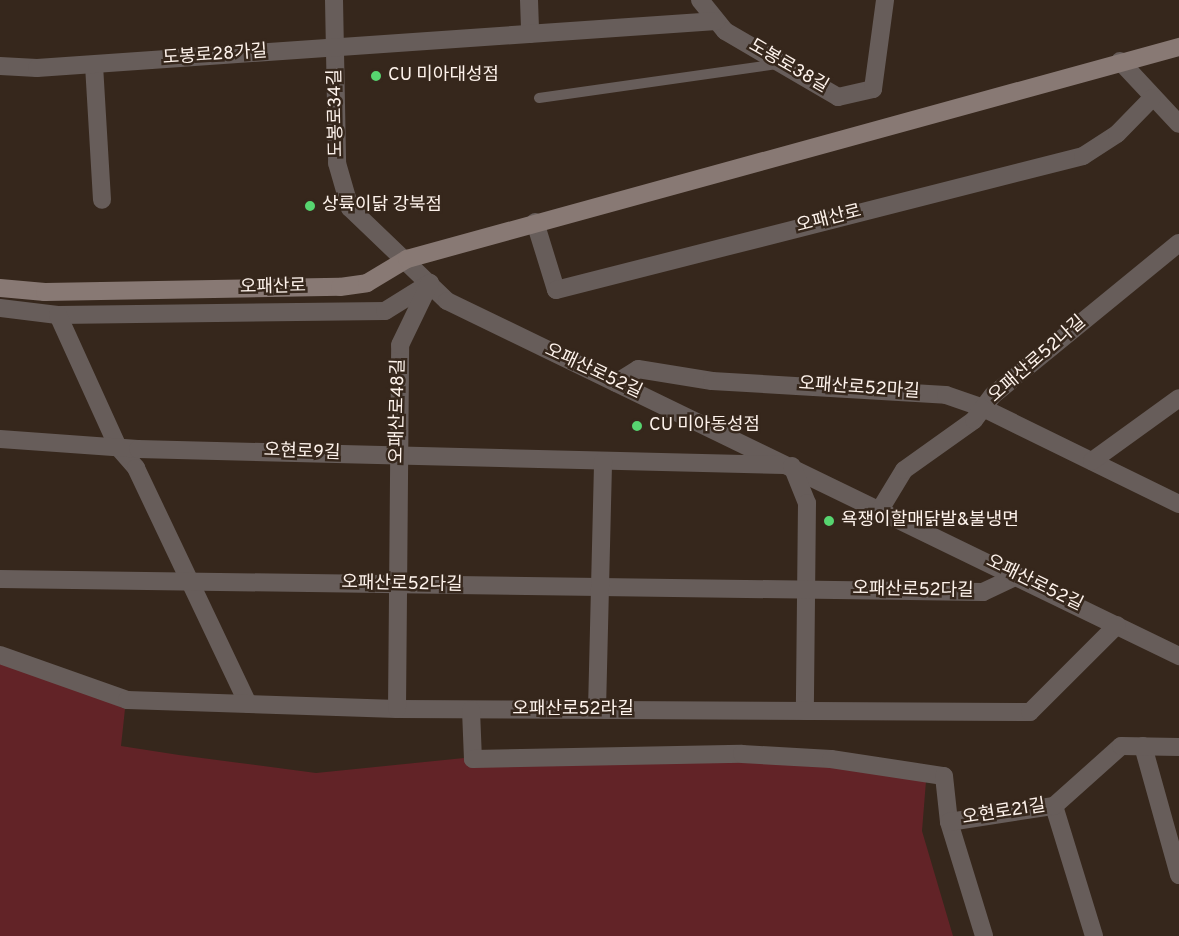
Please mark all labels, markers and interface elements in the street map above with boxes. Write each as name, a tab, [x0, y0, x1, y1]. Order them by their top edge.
street label: 도봉로38길	[744, 36, 832, 98]
street label: 도봉로28가길	[162, 42, 268, 70]
place label: CU 미아대성점	[388, 65, 499, 87]
street label: 도봉로34길	[325, 69, 349, 157]
marker: CU 미아대성점	[369, 69, 383, 83]
place label: 상륙이닭 강북점	[322, 195, 442, 217]
marker: 상륙이닭 강북점	[303, 199, 317, 213]
street label: 오패산로	[794, 202, 864, 238]
street label: 오패산로	[240, 277, 306, 299]
street label: 오패산로52나길	[985, 312, 1091, 408]
street label: 오패산로52길	[541, 340, 645, 404]
street label: 오패산로48길	[387, 358, 411, 464]
street label: 오패산로52마길	[798, 374, 920, 404]
place label: CU 미아동성점	[649, 415, 760, 437]
marker: CU 미아동성점	[630, 419, 644, 433]
street label: 오현로9길	[263, 441, 341, 465]
place label: 욕쟁이할매닭발&불냉면	[841, 510, 1019, 532]
marker: 욕쟁이할매닭발&불냉면	[822, 514, 836, 528]
street label: 오패산로52길	[982, 551, 1086, 617]
street label: 오패산로52다길	[341, 573, 463, 597]
street label: 오패산로52다길	[852, 579, 974, 603]
street label: 오패산로52라길	[512, 699, 634, 721]
street label: 오현로21길	[961, 796, 1047, 830]

